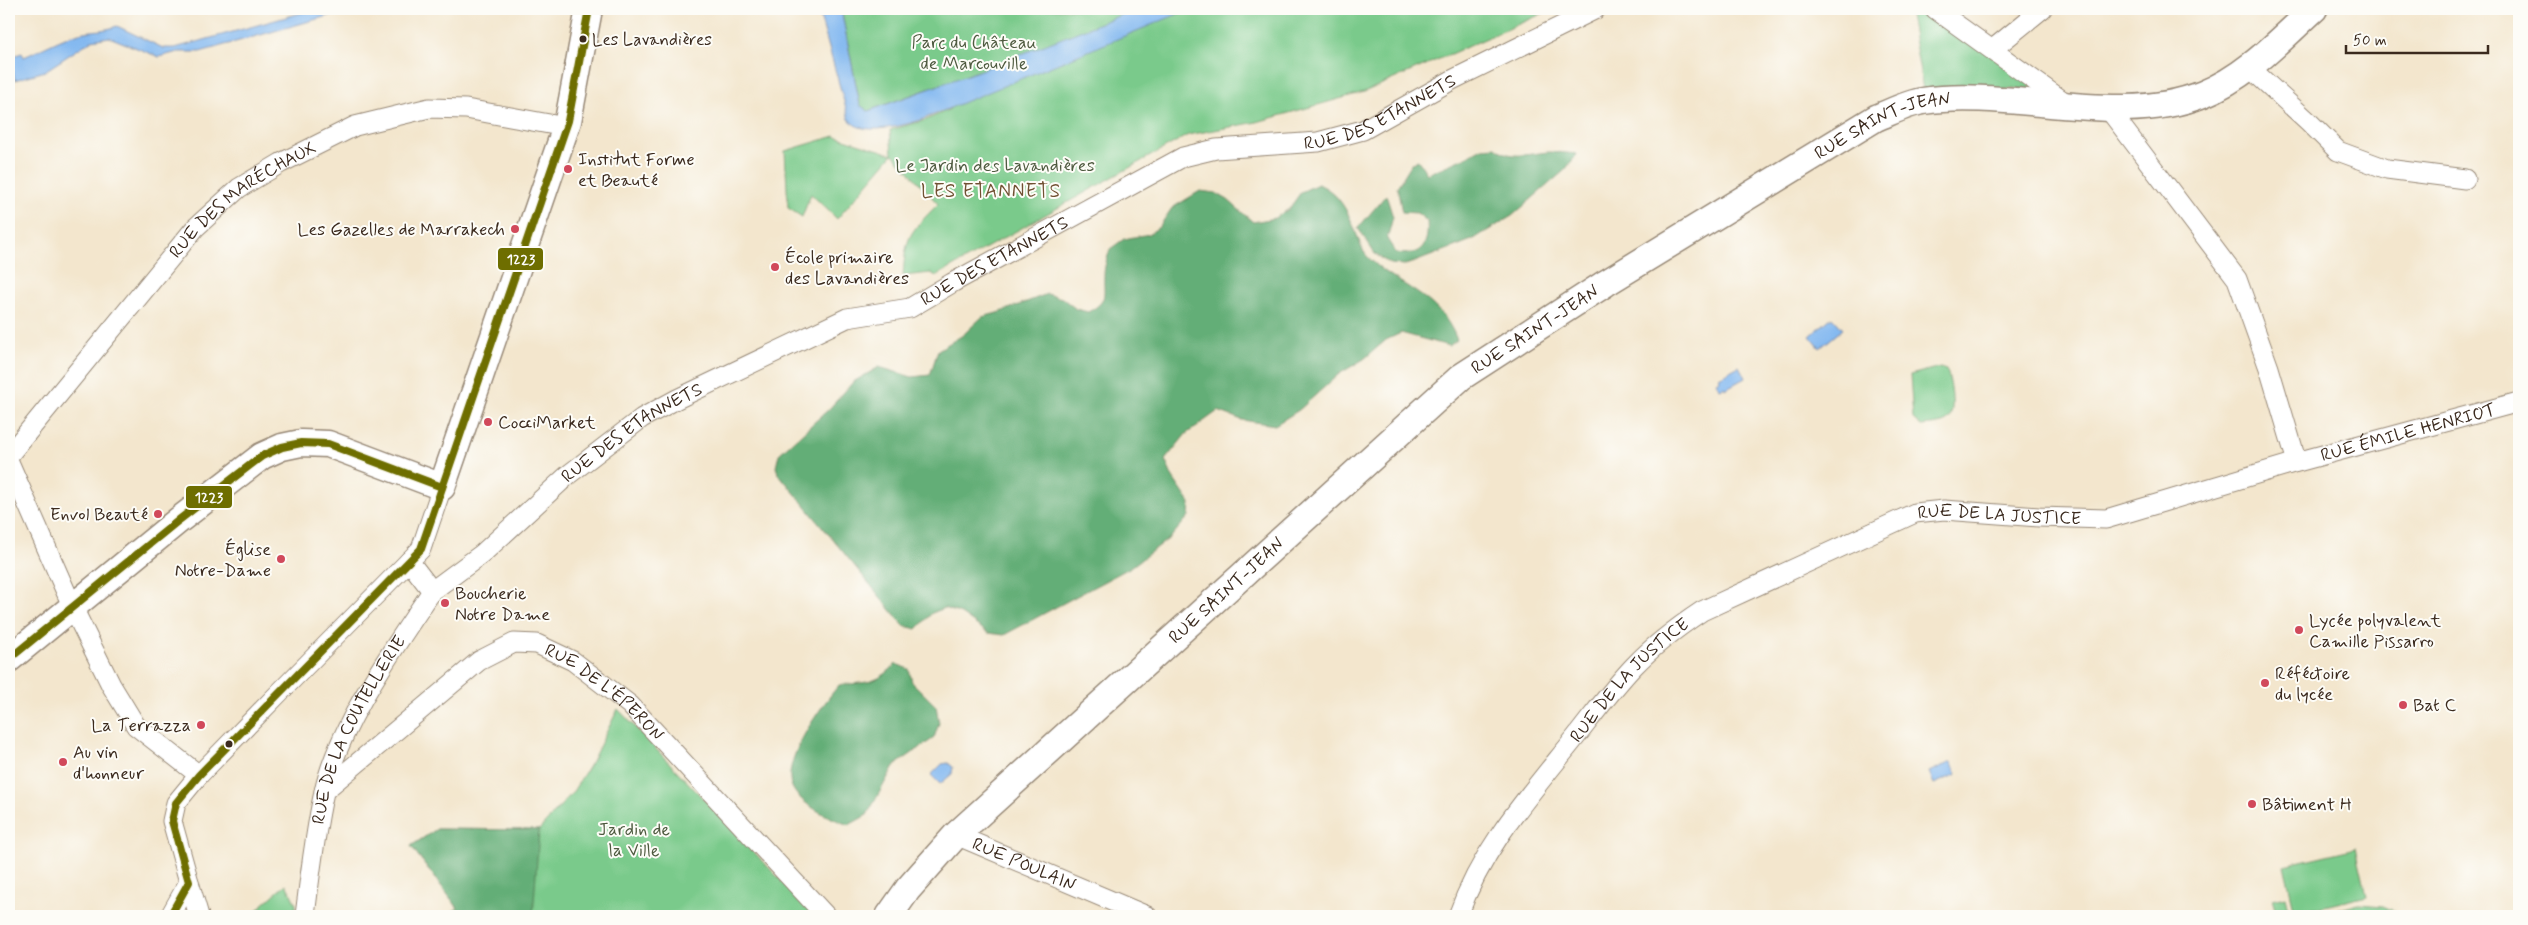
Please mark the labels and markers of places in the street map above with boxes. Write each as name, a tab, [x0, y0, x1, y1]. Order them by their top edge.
place label: Les Lavandières	[592, 29, 712, 51]
marker: Les Lavandières	[578, 34, 588, 44]
place label: Institut Forme et Beauté	[578, 148, 695, 193]
marker: Institut Forme et Beauté	[562, 163, 574, 175]
place label: Les Gazelles de Marrakech	[297, 218, 505, 242]
marker: Les Gazelles de Marrakech	[509, 223, 521, 235]
place label: École primaire des Lavandières	[785, 246, 909, 291]
marker: École primaire des Lavandières	[769, 261, 781, 273]
place label: CocciMarket	[498, 411, 596, 435]
marker: CocciMarket	[482, 416, 494, 428]
place label: Envol Beauté	[50, 503, 148, 527]
marker: Envol Beauté	[152, 508, 164, 520]
place label: Église Notre-Dame	[175, 538, 271, 583]
marker: Église Notre-Dame	[275, 553, 287, 565]
place label: Boucherie Notre Dame	[455, 582, 550, 627]
marker: Boucherie Notre Dame	[439, 597, 451, 609]
place label: Lycée polyvalent Camille Pissarro	[2309, 609, 2442, 654]
marker: Lycée polyvalent Camille Pissarro	[2293, 624, 2305, 636]
place label: Réféctoire du lycée	[2275, 662, 2350, 707]
marker: Réféctoire du lycée	[2259, 677, 2271, 689]
place label: Bat C	[2413, 694, 2457, 718]
marker: Bat C	[2397, 699, 2409, 711]
place label: La Terrazza	[91, 714, 191, 738]
marker: La Terrazza	[195, 719, 207, 731]
unlabelled marker	[224, 739, 234, 749]
place label: Au vin d'honneur	[73, 741, 145, 786]
marker: Au vin d'honneur	[57, 756, 69, 768]
place label: Bâtiment H	[2262, 793, 2352, 817]
marker: Bâtiment H	[2246, 798, 2258, 810]

